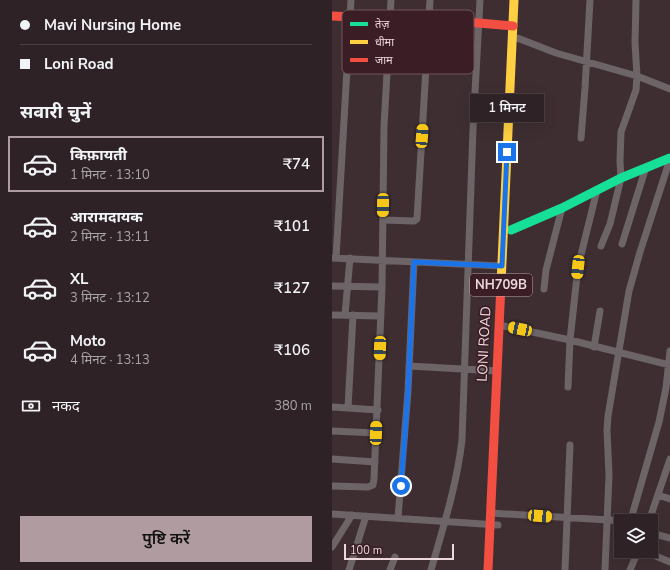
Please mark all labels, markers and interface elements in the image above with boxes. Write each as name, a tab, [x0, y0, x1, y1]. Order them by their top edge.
legend	[342, 10, 474, 74]
text: Mavi Nursing Home	[44, 15, 181, 35]
text: तेज़	[375, 17, 390, 32]
text: धीमा	[375, 35, 394, 50]
text: जाम	[375, 53, 393, 68]
text: Loni Road	[44, 54, 114, 74]
callout: 1 मिनट	[470, 94, 544, 122]
text: 1 मिनट	[488, 99, 526, 117]
text: सवारी चुनें	[20, 100, 91, 124]
car	[415, 124, 429, 148]
route end	[498, 143, 516, 161]
text: किफ़ायती	[70, 145, 127, 165]
icon: car	[22, 146, 58, 182]
text: ₹74	[283, 154, 310, 174]
text: 1 मिनट · 13:10	[70, 166, 150, 184]
car	[377, 193, 389, 217]
text: आरामदायक	[70, 207, 143, 227]
icon: car	[22, 208, 58, 244]
text: ₹101	[274, 216, 310, 236]
text: 2 मिनट · 13:11	[70, 228, 150, 246]
car	[571, 254, 585, 280]
text: XL	[70, 269, 89, 289]
icon: car	[22, 270, 58, 306]
road number: NH709B	[470, 274, 532, 296]
text: ₹127	[274, 278, 310, 298]
text: 3 मिनट · 13:12	[70, 289, 150, 307]
street label: LONI ROAD	[473, 306, 495, 382]
car	[507, 321, 533, 337]
text: Moto	[70, 331, 106, 351]
icon: car	[22, 332, 58, 368]
car	[374, 336, 386, 360]
text: ₹106	[274, 340, 310, 360]
text: 4 मिनट · 13:13	[70, 351, 150, 369]
icon: cash	[20, 395, 42, 417]
text: नकद	[52, 396, 80, 416]
text: 380 m	[274, 397, 312, 415]
car	[370, 421, 382, 445]
route start	[392, 477, 410, 495]
car	[528, 509, 552, 523]
map controls	[614, 514, 658, 558]
button: layers	[614, 514, 658, 558]
button: पुष्टि करें	[20, 516, 312, 562]
scale bar	[344, 542, 454, 561]
text: 100 m	[350, 543, 382, 558]

